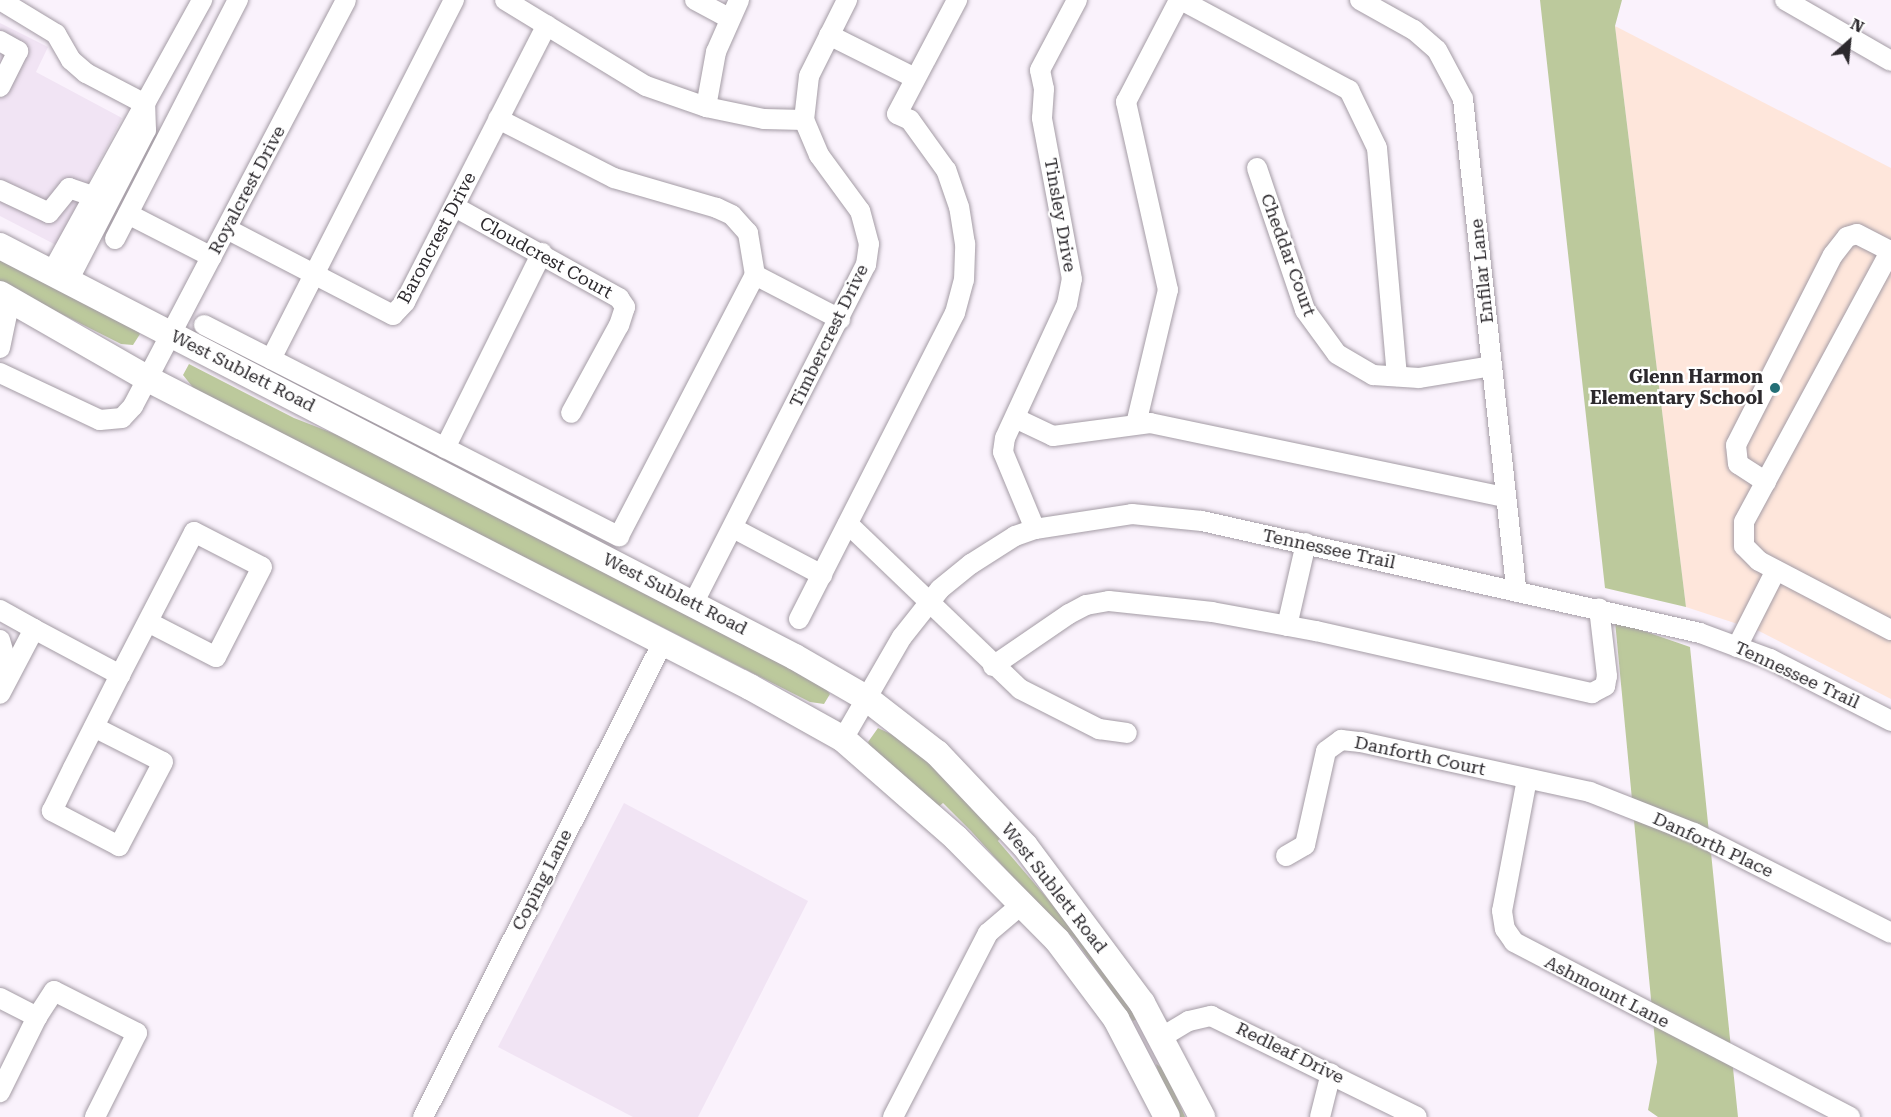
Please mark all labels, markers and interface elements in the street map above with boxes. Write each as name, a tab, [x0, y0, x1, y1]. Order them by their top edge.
north arrow	[1819, 12, 1879, 72]
text: N	[1848, 14, 1867, 37]
street label: Royalcrest Drive	[204, 122, 290, 258]
street label: Tinsley Drive	[1039, 156, 1081, 274]
street label: Baroncrest Drive	[393, 169, 481, 307]
street label: Cheddar Court	[1256, 191, 1320, 319]
street label: Cloudcrest Court	[476, 212, 616, 304]
street label: Enfilar Lane	[1466, 218, 1498, 324]
street label: Timbercrest Drive	[785, 261, 873, 411]
street label: West Sublett Road	[167, 325, 319, 417]
place label: Glenn Harmon Elementary School	[1590, 367, 1763, 410]
marker: Glenn Harmon Elementary School	[1768, 381, 1782, 395]
street label: Tennessee Trail	[1261, 524, 1397, 574]
street label: West Sublett Road	[599, 548, 751, 640]
street label: Tennessee Trail	[1731, 637, 1863, 713]
street label: Danforth Court	[1352, 732, 1488, 780]
street label: Danforth Place	[1649, 808, 1777, 882]
street label: West Sublett Road	[997, 819, 1111, 957]
street label: Coping Lane	[507, 826, 577, 934]
street label: Ashmount Lane	[1541, 951, 1673, 1033]
street label: Redleaf Drive	[1233, 1018, 1347, 1088]

